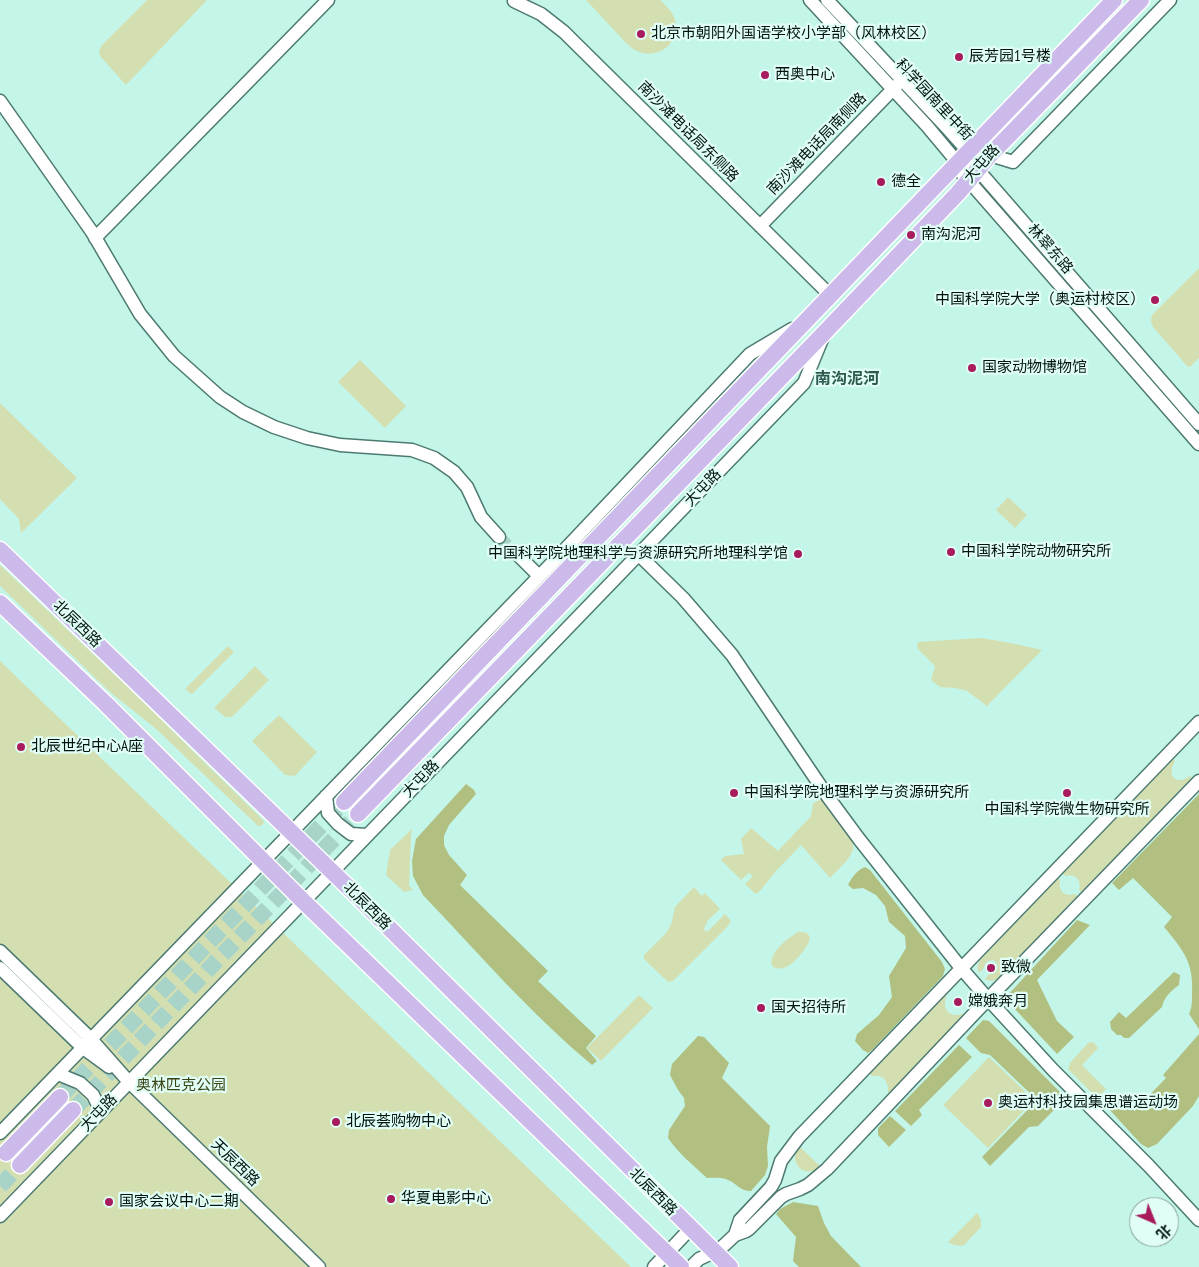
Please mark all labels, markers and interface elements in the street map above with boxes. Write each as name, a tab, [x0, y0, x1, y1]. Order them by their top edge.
place label: 北京市朝阳外国语学校小学部（风林校区）	[651, 25, 936, 43]
marker: 北京市朝阳外国语学校小学部（风林校区）	[635, 28, 647, 40]
place label: 辰芳园1号楼	[969, 48, 1051, 66]
marker: 辰芳园1号楼	[953, 51, 965, 63]
street label: 科学园南里中街	[892, 55, 976, 145]
place label: 西奥中心	[775, 66, 835, 84]
marker: 西奥中心	[759, 69, 771, 81]
street label: 南沙滩电话局东侧路	[634, 78, 742, 186]
street label: 南沙滩电话局南侧路	[764, 89, 870, 199]
street label: 大屯路	[960, 141, 1004, 187]
place label: 德全	[891, 173, 921, 191]
marker: 德全	[875, 176, 887, 188]
street label: 林翠东路	[1024, 220, 1076, 278]
place label: 南沟泥河	[921, 226, 981, 244]
marker: 南沟泥河	[905, 229, 917, 241]
place label: 中国科学院大学（奥运村校区）	[935, 291, 1145, 309]
marker: 中国科学院大学（奥运村校区）	[1149, 294, 1161, 306]
place label: 国家动物博物馆	[982, 359, 1087, 377]
marker: 国家动物博物馆	[966, 362, 978, 374]
district label: 南沟泥河	[815, 369, 879, 389]
street label: 大屯路	[681, 466, 725, 510]
place label: 中国科学院动物研究所	[961, 543, 1111, 561]
place label: 中国科学院地理科学与资源研究所地理科学馆	[488, 545, 788, 563]
marker: 中国科学院动物研究所	[945, 546, 957, 558]
marker: 中国科学院地理科学与资源研究所地理科学馆	[792, 548, 804, 560]
street label: 北辰西路	[49, 597, 105, 651]
place label: 北辰世纪中心A座	[31, 738, 143, 756]
marker: 北辰世纪中心A座	[15, 741, 27, 753]
street label: 大屯路	[399, 757, 443, 801]
place label: 中国科学院地理科学与资源研究所	[744, 784, 969, 802]
marker: 中国科学院地理科学与资源研究所	[728, 787, 740, 799]
marker: 中国科学院微生物研究所	[1061, 787, 1073, 799]
place label: 中国科学院微生物研究所	[985, 801, 1149, 819]
street label: 北辰西路	[339, 878, 395, 934]
place label: 致微	[1001, 959, 1031, 977]
marker: 致微	[985, 962, 997, 974]
place label: 嫦娥奔月	[968, 993, 1028, 1011]
marker: 嫦娥奔月	[952, 996, 964, 1008]
place label: 国天招待所	[771, 999, 846, 1017]
marker: 国天招待所	[755, 1002, 767, 1014]
park label: 奥林匹克公园	[136, 1077, 226, 1095]
street label: 大屯路	[77, 1091, 121, 1135]
place label: 奥运村科技园集思谱运动场	[998, 1094, 1178, 1112]
marker: 奥运村科技园集思谱运动场	[982, 1097, 994, 1109]
place label: 北辰荟购物中心	[346, 1113, 451, 1131]
marker: 北辰荟购物中心	[330, 1116, 342, 1128]
street label: 天辰西路	[207, 1136, 263, 1190]
street label: 北辰西路	[625, 1164, 681, 1220]
place label: 华夏电影中心	[401, 1190, 491, 1208]
place label: 国家会议中心二期	[119, 1193, 239, 1211]
marker: 华夏电影中心	[385, 1193, 397, 1205]
marker: 国家会议中心二期	[103, 1196, 115, 1208]
north arrow	[1129, 1197, 1179, 1247]
text: 北	[1152, 1221, 1175, 1243]

